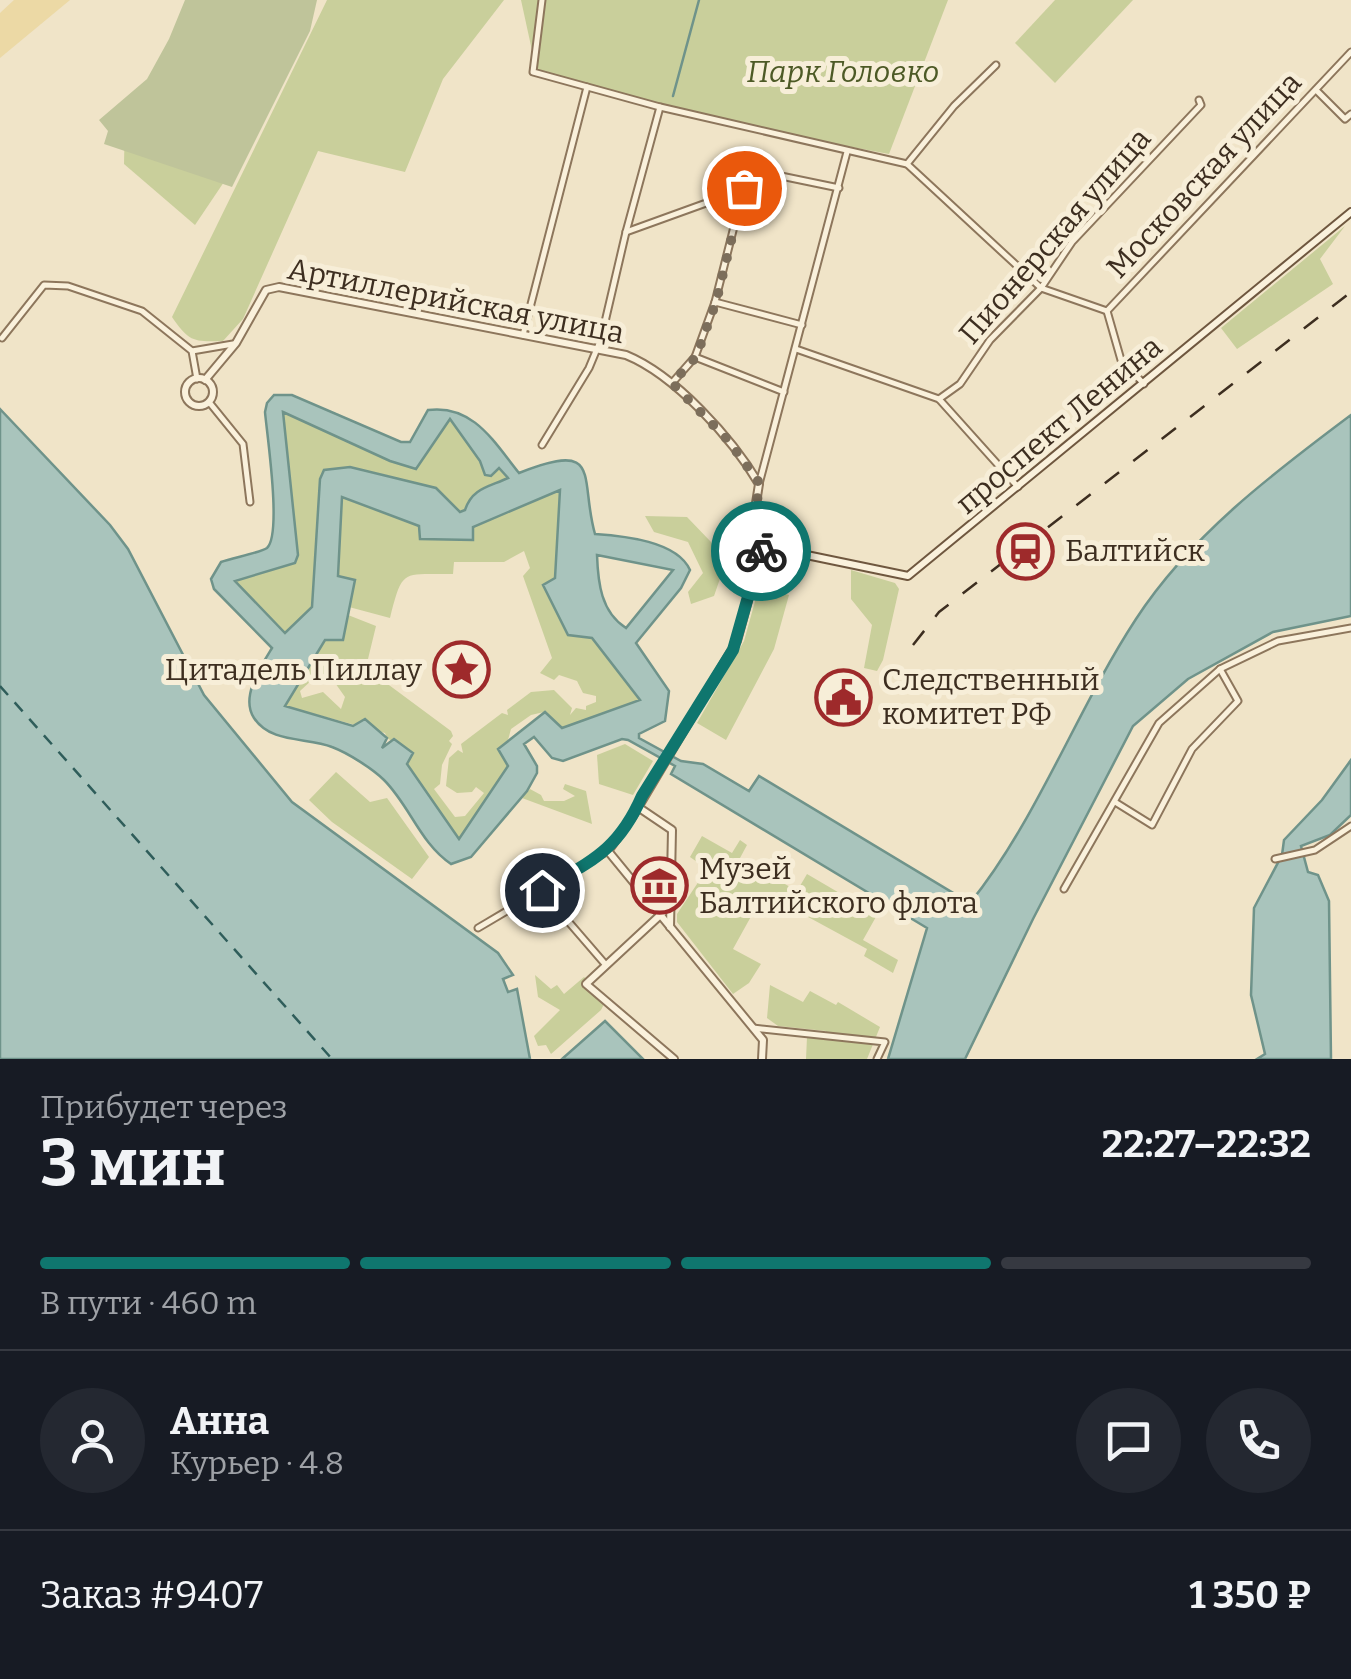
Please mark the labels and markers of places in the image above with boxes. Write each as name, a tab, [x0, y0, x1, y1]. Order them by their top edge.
pin	[702, 146, 787, 231]
station icon: Балтийск	[996, 521, 1056, 581]
place label: Балтийск	[1065, 533, 1205, 569]
place icon: Цитадель Пиллау	[431, 640, 491, 700]
place label: Цитадель Пиллау	[165, 652, 422, 688]
place label: Следственный комитет РФ	[882, 662, 1100, 732]
public building icon: Следственный комитет РФ	[813, 667, 873, 727]
pin	[500, 848, 585, 933]
place label: Музей Балтийского флота	[699, 851, 978, 921]
museum icon: Музей Балтийского флота	[630, 856, 690, 916]

